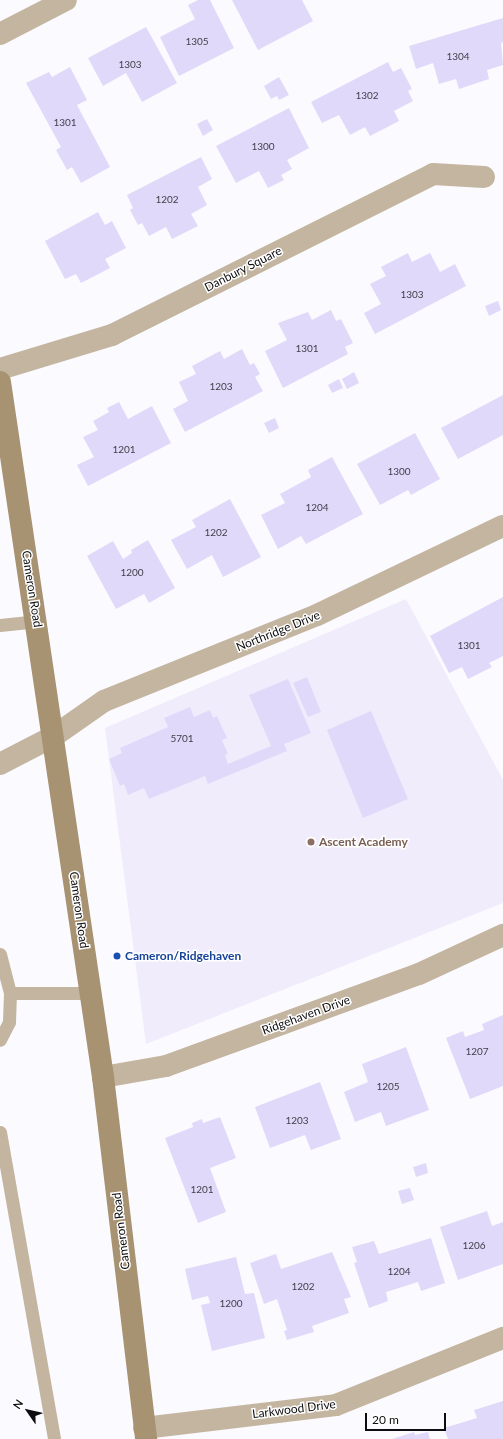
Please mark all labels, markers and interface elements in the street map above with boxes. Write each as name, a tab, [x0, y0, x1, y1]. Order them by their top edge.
house number: 1305	[185, 36, 209, 48]
house number: 1304	[446, 51, 470, 63]
house number: 1303	[118, 59, 142, 71]
house number: 1302	[355, 90, 379, 102]
house number: 1301	[53, 117, 77, 129]
house number: 1300	[251, 141, 275, 153]
house number: 1202	[155, 194, 179, 206]
street label: Danbury Square	[202, 243, 284, 295]
house number: 1303	[400, 289, 424, 301]
house number: 1301	[295, 343, 319, 355]
house number: 1203	[209, 381, 233, 393]
house number: 1201	[112, 444, 136, 456]
house number: 1300	[387, 466, 411, 478]
house number: 1204	[305, 502, 329, 514]
house number: 1202	[204, 527, 228, 539]
street label: Cameron Road	[19, 550, 45, 628]
house number: 1200	[120, 567, 144, 579]
street label: Northridge Drive	[234, 608, 322, 654]
house number: 1301	[457, 640, 481, 652]
house number: 5701	[170, 733, 194, 745]
place label: Ascent Academy	[319, 835, 408, 849]
marker: Ascent Academy	[306, 837, 316, 847]
street label: Cameron Road	[66, 871, 92, 949]
place label: Cameron/Ridgehaven	[125, 949, 241, 963]
marker: Cameron/Ridgehaven	[112, 951, 122, 961]
street label: Ridgehaven Drive	[260, 992, 352, 1038]
house number: 1207	[465, 1046, 489, 1058]
house number: 1205	[376, 1081, 400, 1093]
house number: 1203	[285, 1115, 309, 1127]
house number: 1201	[190, 1184, 214, 1196]
street label: Cameron Road	[109, 1192, 133, 1270]
house number: 1206	[462, 1240, 486, 1252]
house number: 1204	[387, 1266, 411, 1278]
house number: 1202	[291, 1281, 315, 1293]
house number: 1200	[219, 1298, 243, 1310]
north arrow	[8, 1391, 48, 1431]
text: N	[10, 1397, 25, 1411]
street label: Larkwood Drive	[251, 1397, 337, 1421]
scale bar	[367, 1405, 448, 1431]
text: 20 m	[372, 1412, 399, 1427]

